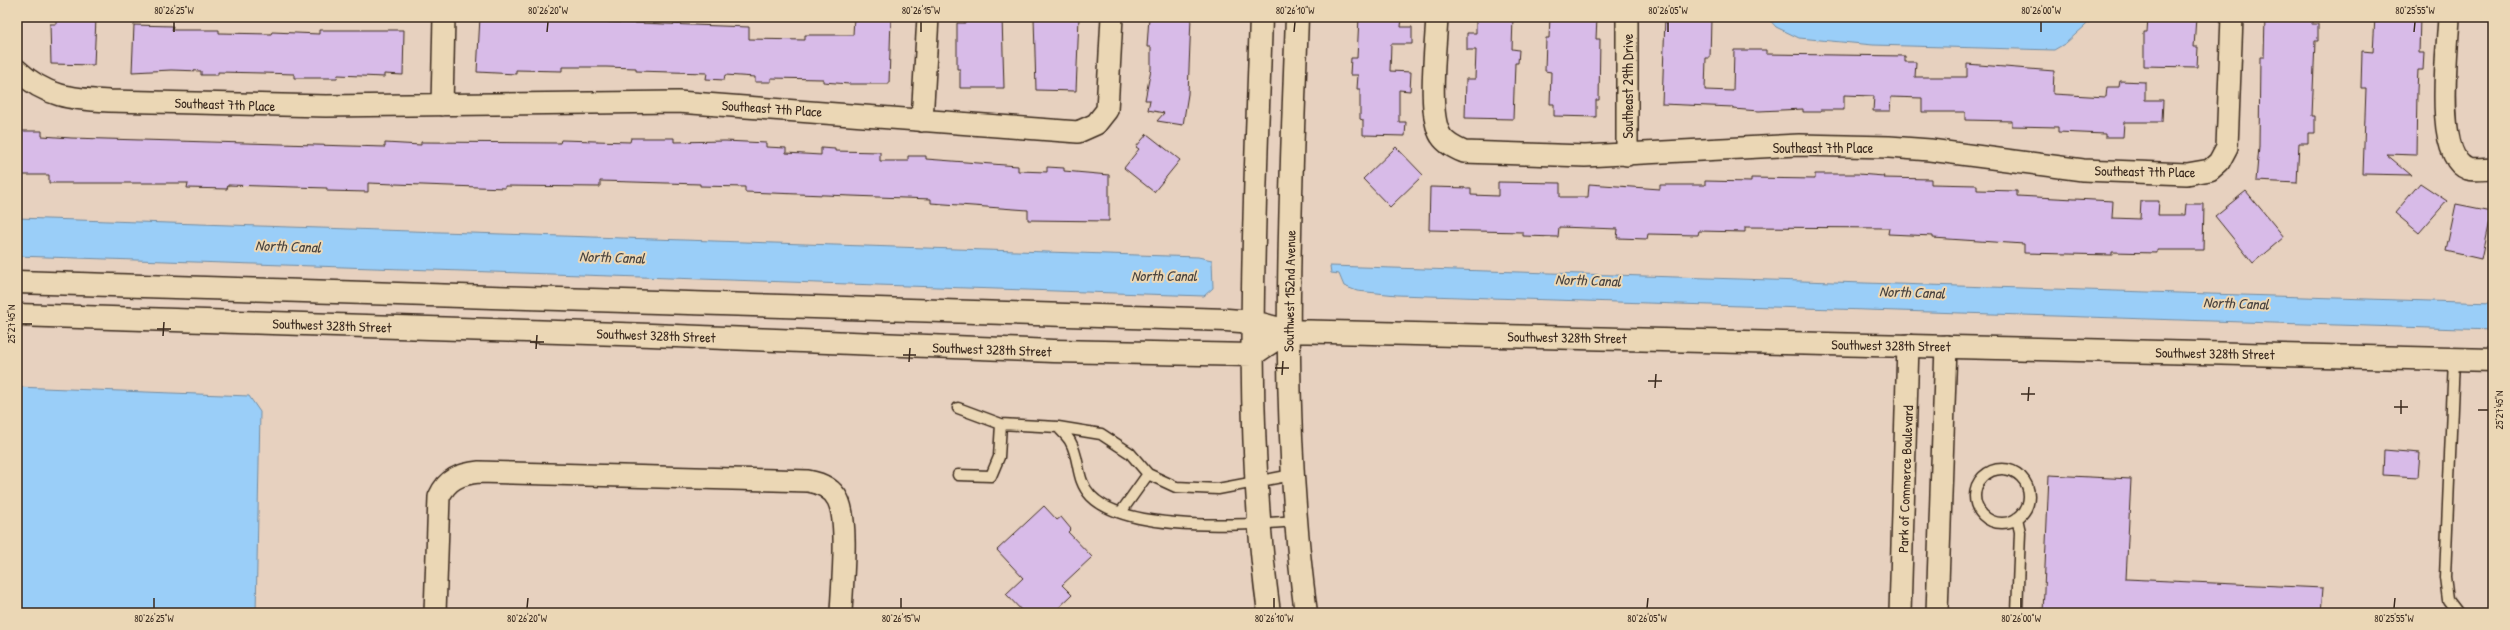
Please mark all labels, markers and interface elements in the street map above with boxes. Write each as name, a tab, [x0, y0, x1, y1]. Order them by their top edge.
text: 80°26'25"W	[154, 4, 195, 17]
text: 80°26'20"W	[528, 4, 569, 17]
text: 80°26'15"W	[902, 4, 941, 17]
text: 80°26'10"W	[1276, 4, 1315, 17]
text: 80°26'05"W	[1648, 4, 1689, 17]
text: 80°26'00"W	[2021, 4, 2062, 17]
text: 80°25'55"W	[2395, 4, 2435, 17]
street label: Southeast 29th Drive	[1618, 33, 1637, 138]
street label: Southeast 7th Place	[174, 93, 276, 115]
street label: Southeast 7th Place	[721, 95, 823, 121]
street label: Southeast 7th Place	[1773, 138, 1874, 157]
street label: Southeast 7th Place	[2095, 161, 2196, 181]
street label: Southwest 152nd Avenue	[1278, 229, 1300, 352]
water label: North Canal	[255, 234, 322, 258]
water label: North Canal	[579, 245, 646, 269]
water label: North Canal	[1131, 265, 1198, 286]
water label: North Canal	[1555, 268, 1622, 292]
water label: North Canal	[1879, 280, 1946, 304]
water label: North Canal	[2203, 291, 2270, 315]
text: 25°27'45"N	[5, 305, 18, 343]
street label: Southwest 328th Street	[272, 313, 392, 337]
street label: Southwest 328th Street	[596, 323, 716, 347]
street label: Southwest 328th Street	[1507, 326, 1627, 348]
street label: Southwest 328th Street	[1831, 334, 1951, 356]
street label: Southwest 328th Street	[932, 337, 1052, 361]
street label: Southwest 328th Street	[2155, 342, 2275, 364]
text: 25°27'45"N	[2493, 391, 2506, 429]
street label: Park of Commerce Boulevard	[1893, 404, 1917, 553]
text: 80°26'25"W	[134, 612, 175, 625]
text: 80°26'20"W	[507, 612, 548, 625]
text: 80°26'15"W	[882, 612, 921, 625]
text: 80°26'10"W	[1255, 612, 1294, 625]
text: 80°26'05"W	[1627, 612, 1668, 625]
text: 80°26'00"W	[2001, 612, 2042, 625]
text: 80°25'55"W	[2374, 612, 2414, 625]

